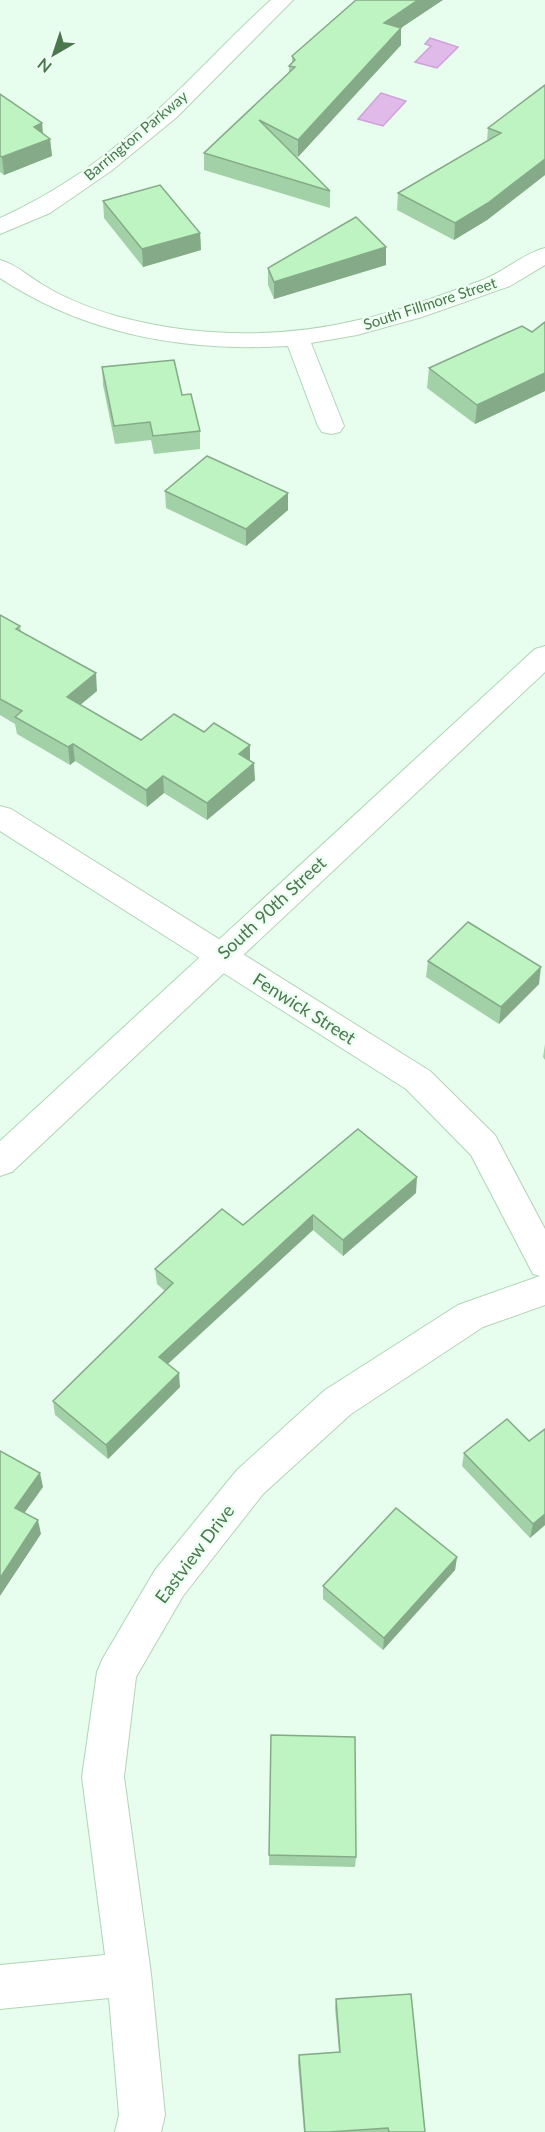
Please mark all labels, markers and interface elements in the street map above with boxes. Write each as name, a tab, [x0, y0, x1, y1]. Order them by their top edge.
north arrow	[24, 24, 84, 84]
text: N	[33, 55, 55, 77]
street label: Barrington Parkway	[80, 86, 191, 184]
street label: South Fillmore Street	[361, 273, 499, 333]
street label: South 90th Street	[212, 851, 331, 963]
street label: Fenwick Street	[249, 968, 360, 1049]
street label: Eastview Drive	[150, 1500, 238, 1607]

